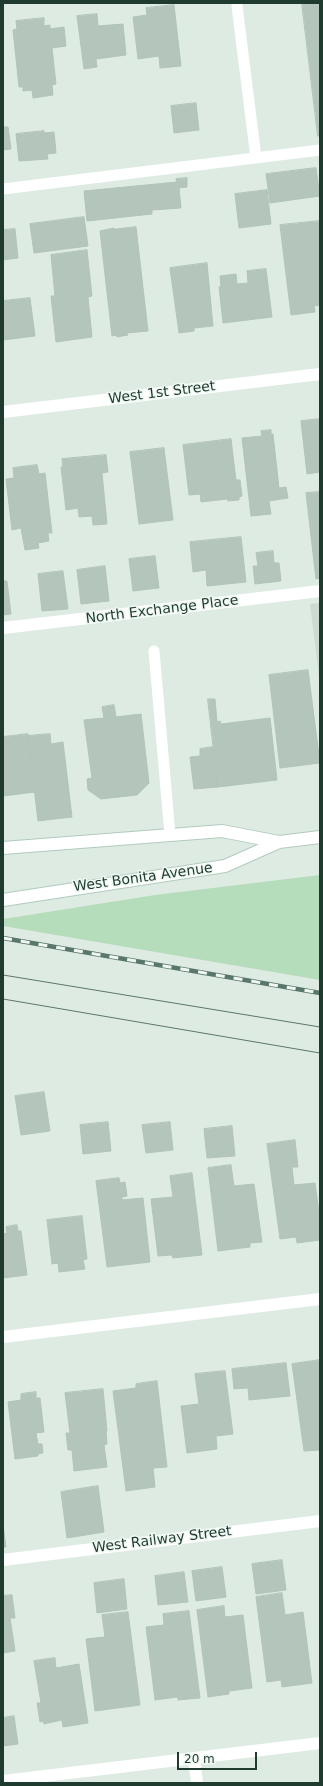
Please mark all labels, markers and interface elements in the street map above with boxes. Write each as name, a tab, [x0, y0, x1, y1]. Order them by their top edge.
street label: West 1st Street	[108, 378, 216, 408]
street label: North Exchange Place	[85, 592, 239, 628]
street label: West Bonita Avenue	[72, 860, 214, 896]
street label: West Railway Street	[92, 1523, 232, 1557]
scale bar	[179, 1744, 259, 1770]
text: 20 m	[184, 1752, 215, 1766]

